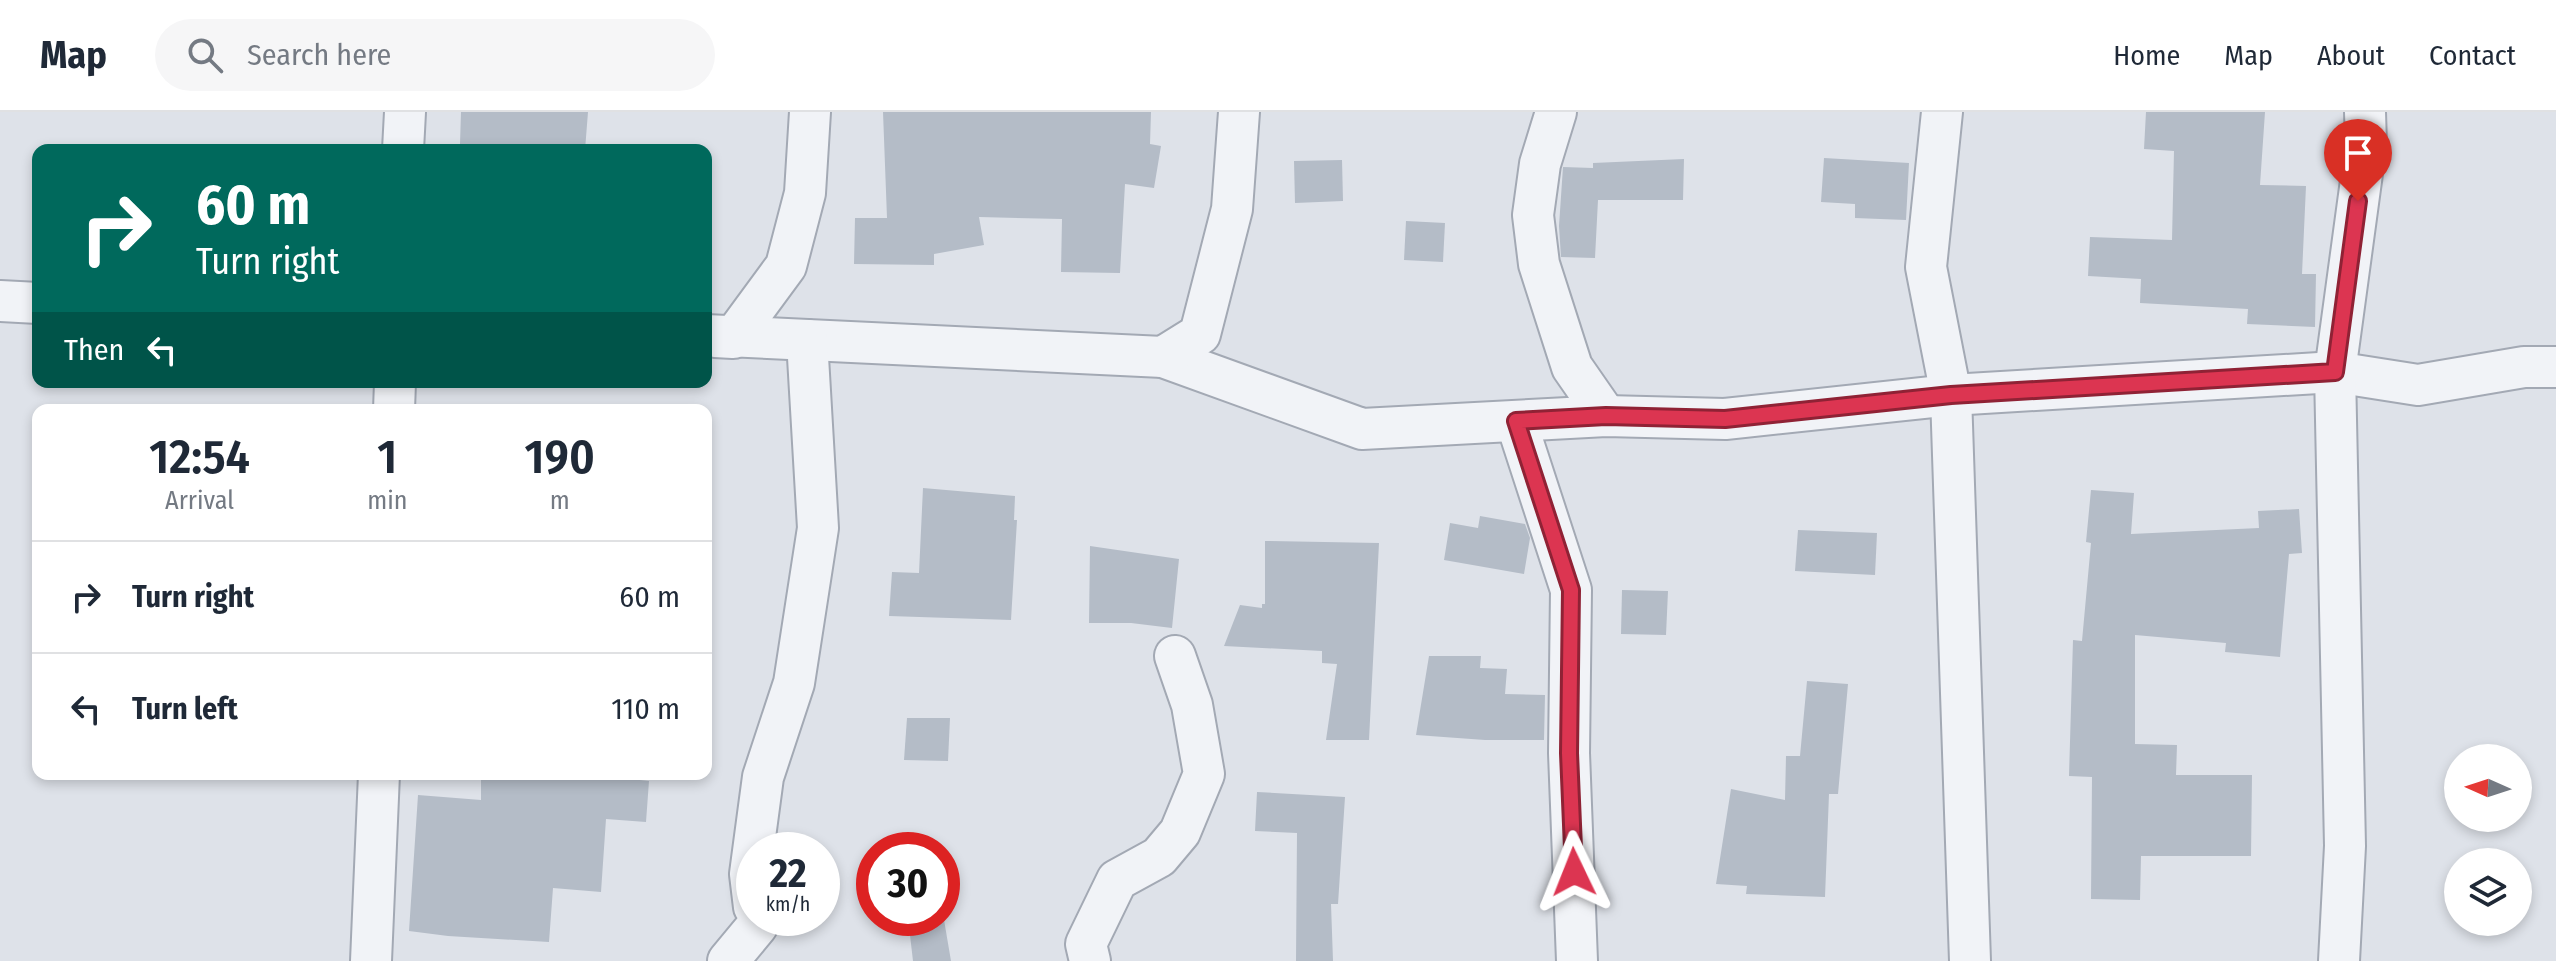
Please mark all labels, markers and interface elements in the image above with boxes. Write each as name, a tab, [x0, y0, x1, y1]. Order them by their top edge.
search box	[155, 19, 715, 91]
text: Map	[40, 32, 107, 78]
icon: search	[183, 33, 227, 77]
text: Search here	[247, 37, 391, 73]
text: Home	[2113, 39, 2180, 72]
text: Map	[2224, 39, 2273, 72]
text: About	[2317, 39, 2385, 72]
text: Contact	[2429, 39, 2516, 72]
pin	[2324, 119, 2392, 201]
icon: arrive	[2336, 131, 2380, 175]
text: 60 m	[196, 172, 310, 239]
icon: right	[64, 176, 168, 280]
text: Turn right	[196, 240, 339, 284]
icon: left	[140, 328, 184, 372]
text: Then	[64, 332, 124, 368]
text: 12:54	[149, 428, 250, 486]
text: 1	[377, 428, 397, 486]
text: 190	[525, 428, 595, 486]
text: Arrival	[165, 485, 234, 516]
text: min	[367, 485, 407, 516]
text: m	[550, 485, 570, 516]
icon: right	[64, 575, 108, 619]
text: Turn right	[132, 579, 254, 615]
text: 60 m	[619, 579, 680, 615]
icon: left	[64, 687, 108, 731]
text: Turn left	[132, 691, 238, 727]
text: 110 m	[611, 691, 680, 727]
north arrow	[2444, 744, 2532, 832]
map controls	[2444, 744, 2532, 936]
position arrow	[1532, 830, 1616, 914]
speed limit sign: 30	[856, 832, 960, 936]
button: layers	[2444, 848, 2532, 936]
text: 22	[769, 850, 807, 898]
text: km/h	[766, 892, 810, 916]

